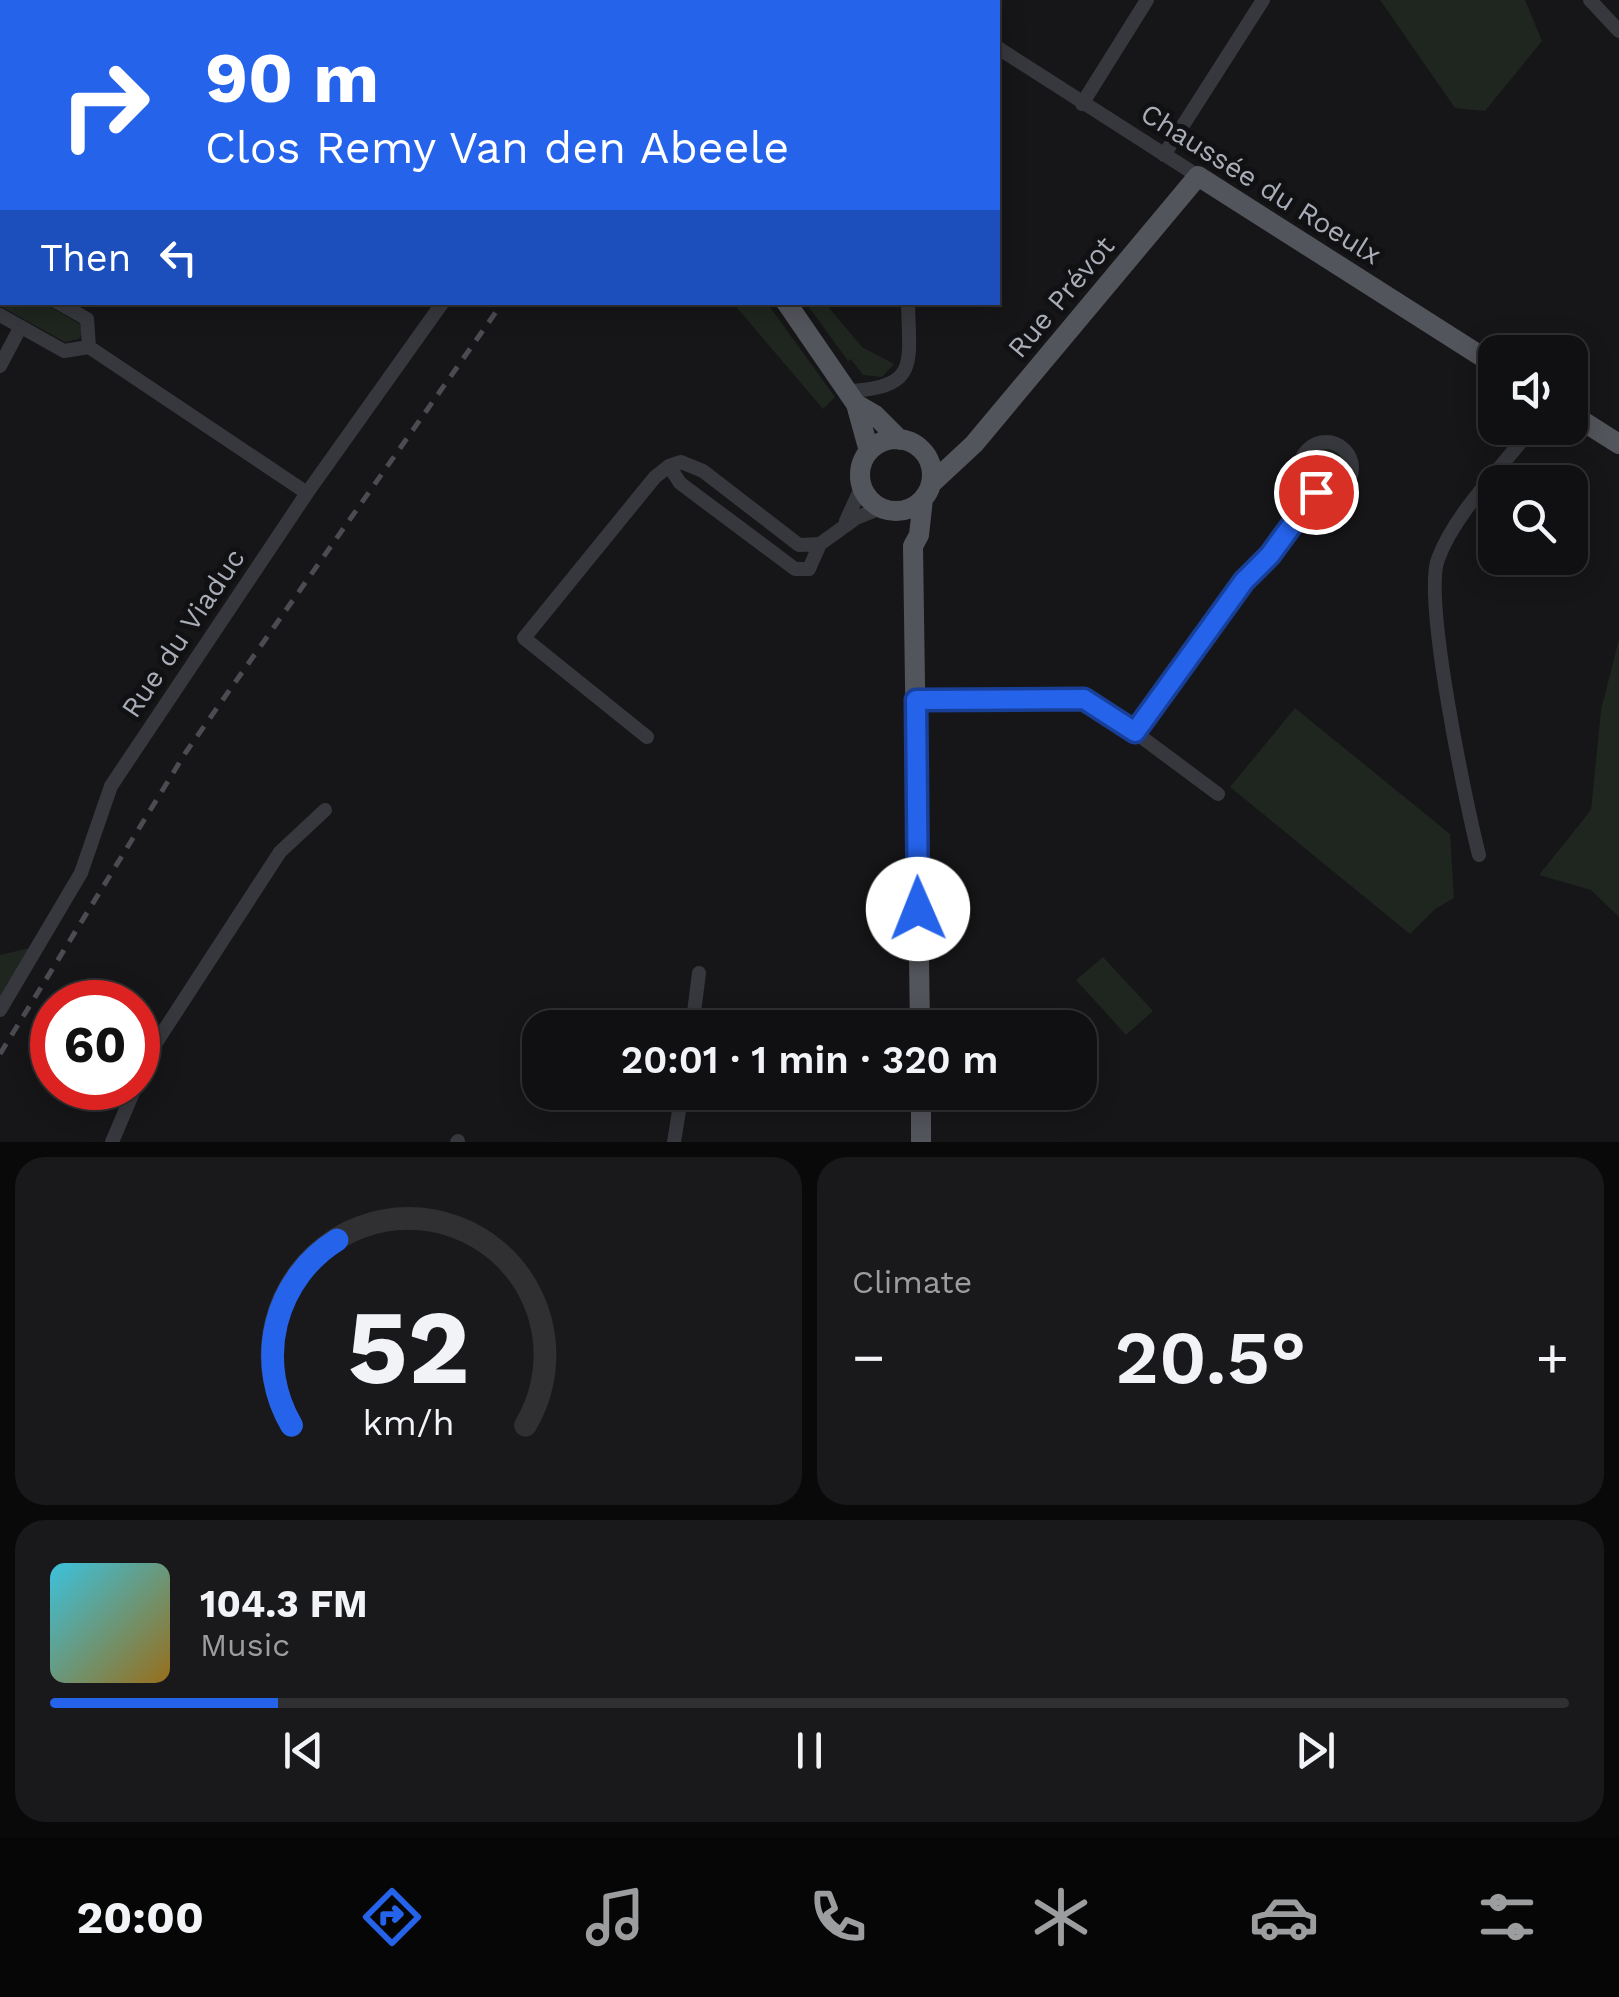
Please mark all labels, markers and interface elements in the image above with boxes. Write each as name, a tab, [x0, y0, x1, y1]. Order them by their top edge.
text: 90 m	[205, 37, 379, 119]
icon: right	[40, 40, 170, 170]
street label: Chaussée du Roeulx	[1135, 97, 1387, 271]
text: Clos Remy Van den Abeele	[205, 121, 789, 174]
icon: left	[151, 230, 206, 285]
street label: Rue Prévot	[1001, 230, 1121, 364]
text: Then	[40, 236, 131, 280]
map controls	[1478, 335, 1588, 575]
button: sound	[1478, 335, 1588, 445]
pin	[1274, 450, 1359, 535]
icon: arrive	[1289, 465, 1344, 520]
button: search	[1478, 465, 1588, 575]
street label: Rue du Viaduc	[114, 542, 252, 724]
position arrow	[866, 857, 970, 961]
speed limit sign: 60	[30, 980, 160, 1110]
text: 20:01 · 1 min · 320 m	[621, 1038, 998, 1082]
text: Climate	[852, 1263, 972, 1301]
text: 52	[347, 1286, 470, 1408]
text: 20.5°	[1115, 1313, 1306, 1401]
text: −	[852, 1325, 885, 1389]
text: +	[1536, 1325, 1569, 1389]
text: km/h	[362, 1402, 455, 1444]
text: 104.3 FM	[200, 1582, 368, 1626]
text: Music	[200, 1626, 290, 1664]
icon: previous	[276, 1723, 331, 1778]
icon: pause	[782, 1723, 837, 1778]
icon: next	[1288, 1723, 1343, 1778]
icon: directions	[357, 1882, 427, 1952]
icon: music	[580, 1882, 650, 1952]
icon: phone	[803, 1882, 873, 1952]
icon: climate	[1026, 1882, 1096, 1952]
icon: car	[1249, 1882, 1319, 1952]
icon: filters	[1472, 1882, 1542, 1952]
text: 20:00	[77, 1891, 204, 1944]

